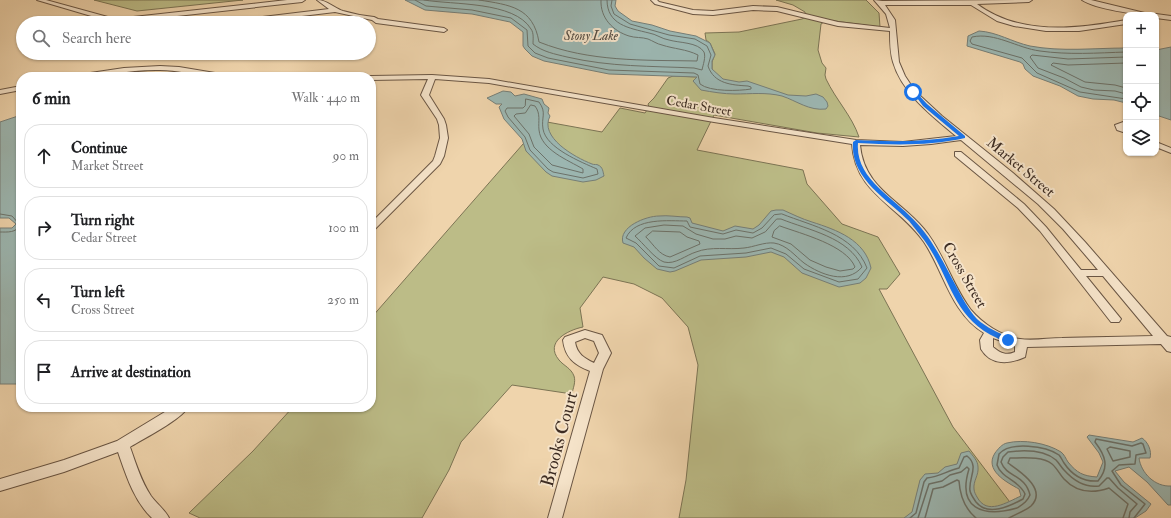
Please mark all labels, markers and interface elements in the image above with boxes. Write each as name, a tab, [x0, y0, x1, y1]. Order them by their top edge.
map controls	[1123, 12, 1159, 156]
button: +	[1123, 12, 1159, 48]
search box	[16, 16, 376, 60]
icon: search	[30, 27, 52, 49]
water label: Stony Lake	[563, 28, 619, 44]
text: Search here	[62, 29, 131, 48]
button: −	[1123, 48, 1159, 84]
route start	[904, 83, 922, 101]
button: locate	[1123, 84, 1159, 120]
text: 6 min	[32, 88, 71, 109]
text: Walk · 440 m	[291, 90, 360, 106]
street label: Cedar Street	[665, 92, 733, 120]
button: layers	[1123, 120, 1159, 156]
street label: Market Street	[983, 133, 1059, 202]
text: Continue	[71, 139, 127, 158]
icon: ahead	[33, 145, 55, 167]
text: 90 m	[333, 148, 359, 164]
text: Market Street	[71, 158, 143, 174]
text: Turn right	[71, 211, 134, 230]
icon: right	[33, 217, 55, 239]
text: 100 m	[328, 220, 359, 236]
text: Cedar Street	[71, 230, 137, 246]
street label: Cross Street	[938, 239, 991, 312]
text: Turn left	[71, 283, 125, 302]
icon: left	[33, 289, 55, 311]
text: 250 m	[327, 292, 359, 308]
text: Cross Street	[71, 302, 134, 318]
route end	[999, 331, 1017, 349]
icon: arrive	[33, 361, 55, 383]
text: Arrive at destination	[71, 363, 191, 382]
street label: Brooks Court	[536, 389, 583, 489]

